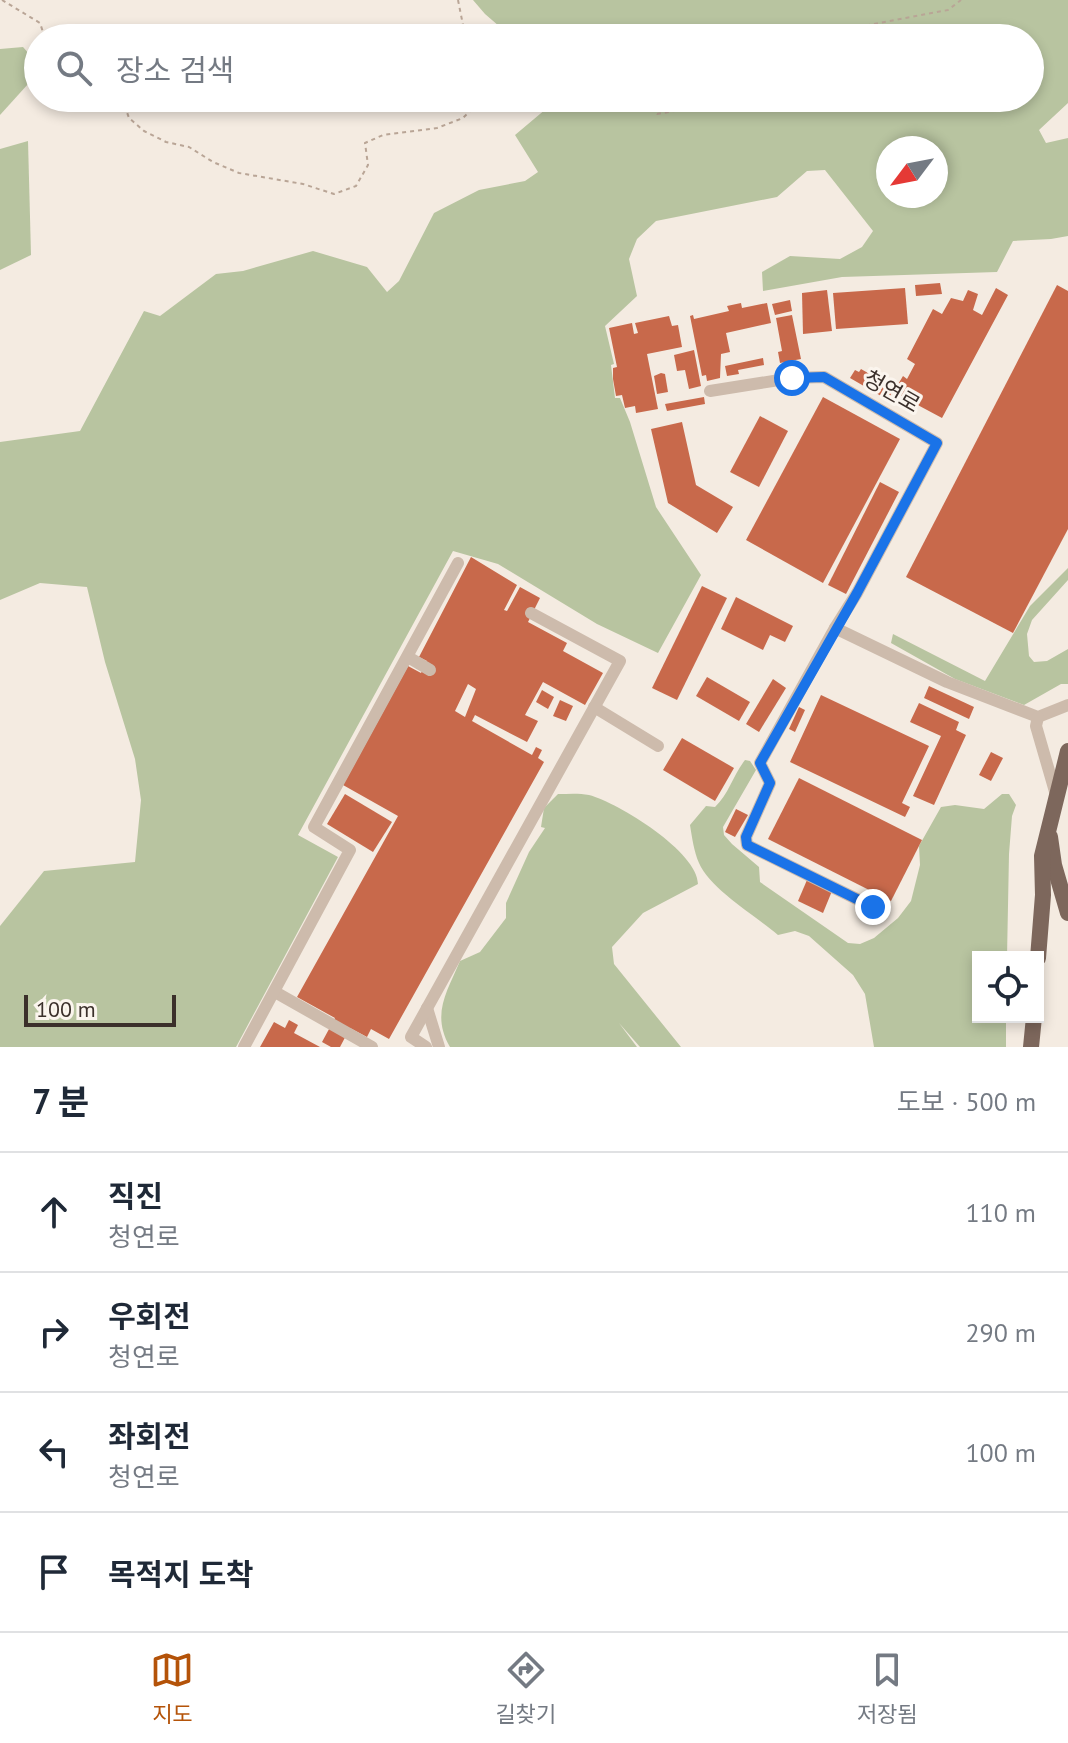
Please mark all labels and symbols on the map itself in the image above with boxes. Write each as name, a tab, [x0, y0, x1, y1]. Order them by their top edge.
north arrow	[876, 136, 948, 208]
route start	[774, 360, 810, 396]
street label: 청연로	[859, 364, 925, 418]
route end	[855, 889, 891, 925]
scale bar	[24, 991, 176, 1027]

